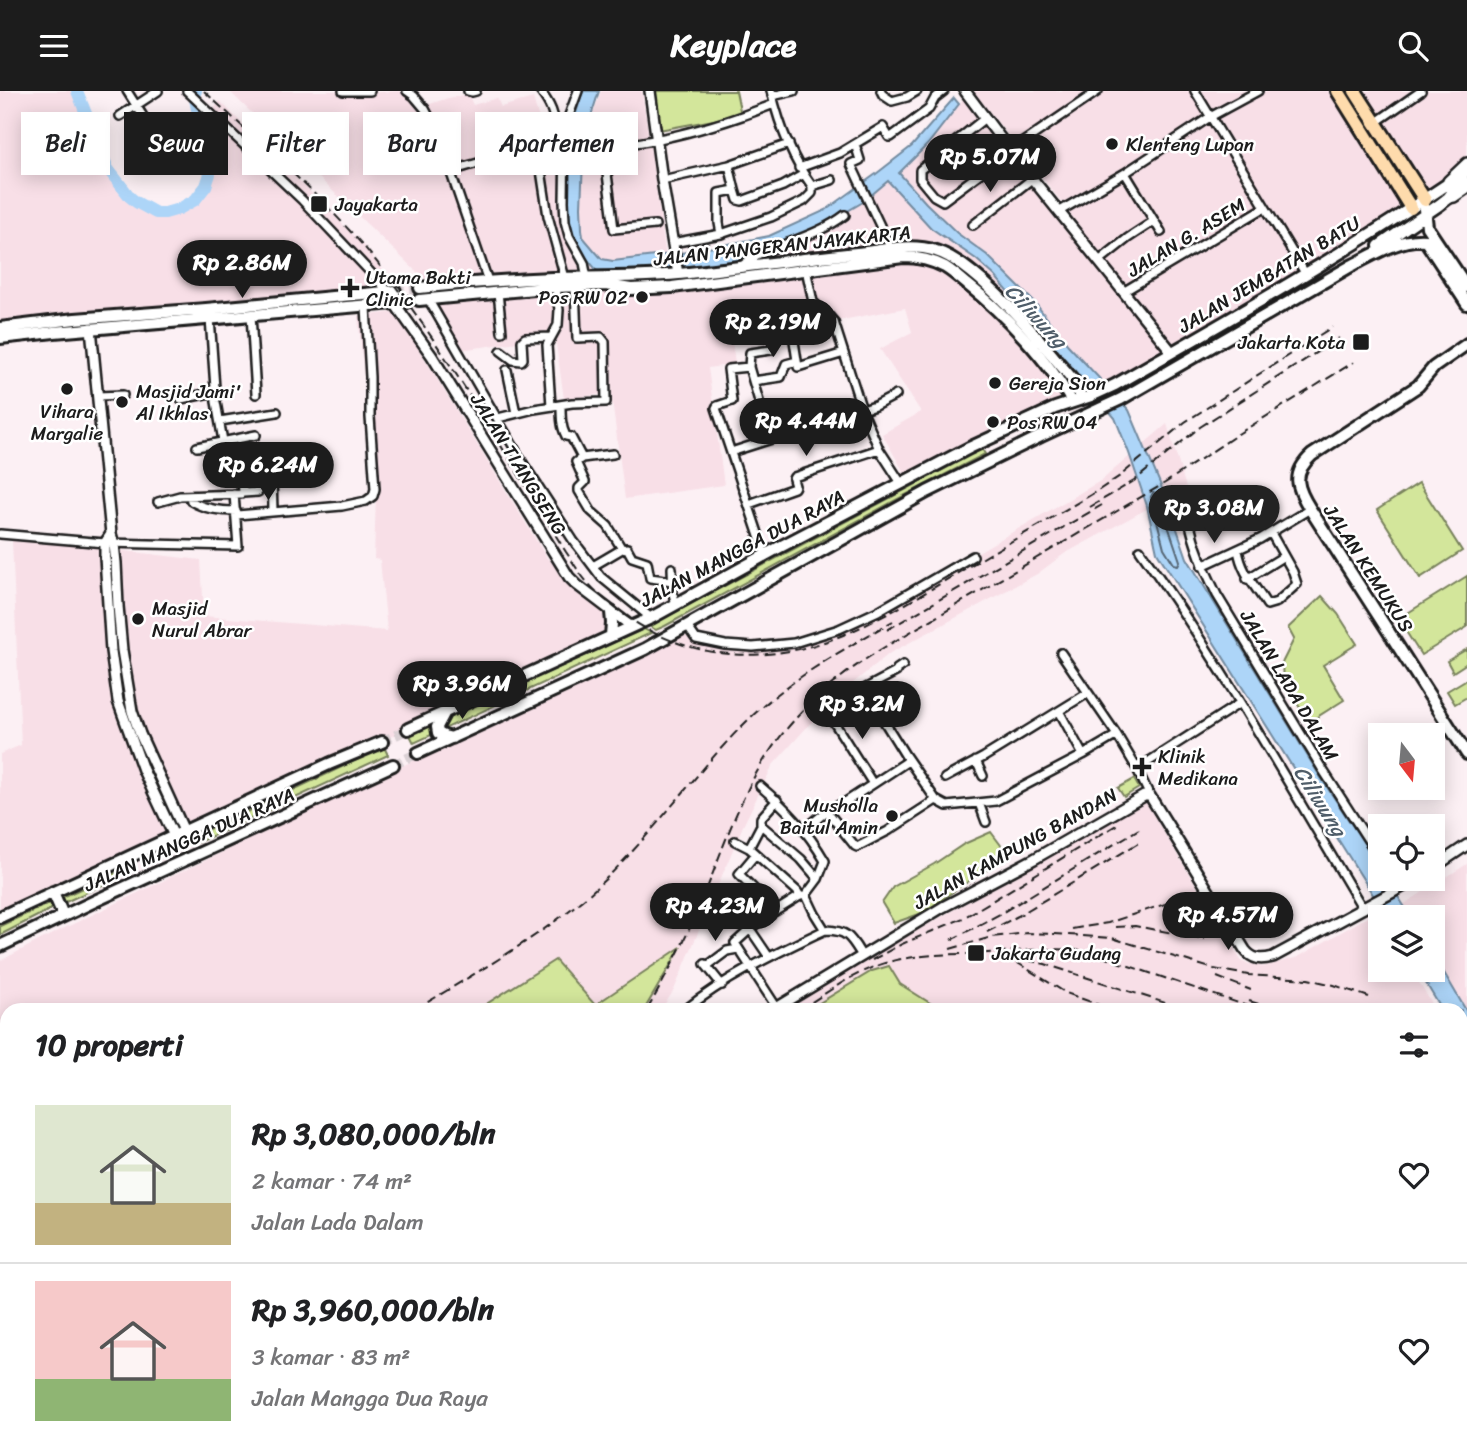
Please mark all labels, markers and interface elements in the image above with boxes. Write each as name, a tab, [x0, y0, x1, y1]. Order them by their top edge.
text: Keyplace	[671, 17, 796, 74]
icon: menu	[35, 27, 73, 65]
icon: search	[1394, 27, 1432, 65]
chip: Beli	[21, 112, 110, 175]
chip: Sewa	[124, 112, 228, 175]
chip: Filter	[242, 112, 349, 175]
chip: Baru	[363, 112, 461, 175]
chip: Apartemen	[475, 112, 638, 175]
place label: Klenteng Lupan	[1126, 128, 1254, 161]
pin: Rp 5.07M	[918, 134, 1062, 194]
text: Rp 5.07M	[940, 136, 1040, 177]
marker: Klenteng Lupan	[1104, 136, 1120, 152]
place label: Jayakarta	[334, 188, 419, 221]
street label: JALAN G. ASEM	[1120, 189, 1252, 286]
marker: Jayakarta	[309, 194, 329, 214]
street label: JALAN JEMBATAN BATU	[1171, 207, 1367, 343]
street label: JALAN PANGERAN JAYAKARTA	[651, 216, 912, 275]
pin: Rp 2.86M	[170, 241, 314, 300]
text: Rp 2.86M	[193, 242, 291, 283]
place label: Utama Bakti Clinic	[366, 261, 471, 316]
water label: Ciliwung	[995, 274, 1078, 359]
marker: Utama Bakti Clinic	[340, 278, 360, 298]
place label: Pos RW 02	[539, 281, 628, 314]
marker: Pos RW 02	[634, 289, 650, 305]
pin: Rp 2.19M	[701, 299, 845, 359]
text: Rp 2.19M	[725, 301, 821, 342]
place label: Jakarta Kota	[1237, 326, 1345, 359]
marker: Jakarta Kota	[1351, 332, 1371, 352]
place label: Gereja Sion	[1009, 367, 1106, 400]
place label: Masjid Jami' Al Ikhlas	[135, 375, 242, 430]
marker: Gereja Sion	[987, 375, 1003, 391]
marker: Vihara Margalie	[59, 381, 75, 397]
street label: JALAN TIANGSENG	[461, 386, 576, 542]
marker: Masjid Jami' Al Ikhlas	[114, 394, 130, 410]
place label: Vihara Margalie	[31, 395, 103, 450]
pin: Rp 4.44M	[734, 399, 878, 458]
text: Rp 4.44M	[756, 400, 856, 441]
place label: Pos RW 04	[1007, 406, 1098, 439]
marker: Pos RW 04	[985, 414, 1001, 430]
pin: Rp 6.24M	[196, 443, 340, 502]
text: Rp 6.24M	[219, 444, 317, 485]
street label: JALAN MANGGA DUA RAYA	[633, 480, 850, 617]
pin: Rp 3.08M	[1142, 485, 1286, 545]
text: Rp 3.08M	[1165, 487, 1263, 528]
street label: JALAN KEMUKUS	[1314, 497, 1423, 639]
place label: Masjid Nurul Abrar	[152, 592, 253, 647]
street label: JALAN LADA DALAM	[1231, 602, 1348, 767]
marker: Masjid Nurul Abrar	[130, 611, 146, 627]
pin: Rp 3.96M	[390, 661, 534, 721]
text: Rp 3.96M	[413, 663, 511, 704]
pin: Rp 3.2M	[797, 681, 927, 741]
text: Rp 3.2M	[820, 683, 904, 724]
north arrow	[1368, 723, 1446, 800]
map controls	[1368, 723, 1445, 982]
place label: Klinik Medikana	[1158, 740, 1238, 795]
marker: Klinik Medikana	[1132, 757, 1152, 777]
water label: Ciliwung	[1283, 758, 1358, 846]
street label: JALAN MANGGA DUA RAYA	[78, 778, 300, 901]
street label: JALAN KAMPUNG BANDAN	[906, 778, 1123, 919]
place label: Musholla Baitul Amin	[780, 789, 878, 844]
marker: Musholla Baitul Amin	[884, 808, 900, 824]
button: locate	[1368, 814, 1445, 891]
pin: Rp 4.23M	[643, 883, 787, 943]
text: Rp 4.23M	[666, 885, 764, 926]
pin: Rp 4.57M	[1156, 893, 1300, 952]
text: Rp 4.57M	[1178, 894, 1278, 935]
button: layers	[1368, 905, 1445, 982]
place label: Jakarta Gudang	[991, 937, 1121, 970]
marker: Jakarta Gudang	[966, 943, 986, 963]
text: 10 properti	[35, 1018, 183, 1072]
icon: filters	[1395, 1026, 1433, 1064]
text: Rp 3,080,000/bln	[252, 1107, 496, 1161]
icon: home	[91, 1133, 175, 1217]
icon: heart	[1395, 1156, 1433, 1194]
text: 2 kamar · 74 m²	[252, 1161, 412, 1202]
text: Jalan Lada Dalam	[252, 1202, 424, 1243]
text: Rp 3,960,000/bln	[252, 1283, 494, 1337]
icon: home	[91, 1309, 175, 1393]
icon: heart	[1395, 1332, 1433, 1370]
text: 3 kamar · 83 m²	[252, 1337, 410, 1378]
text: Jalan Mangga Dua Raya	[252, 1378, 488, 1419]

